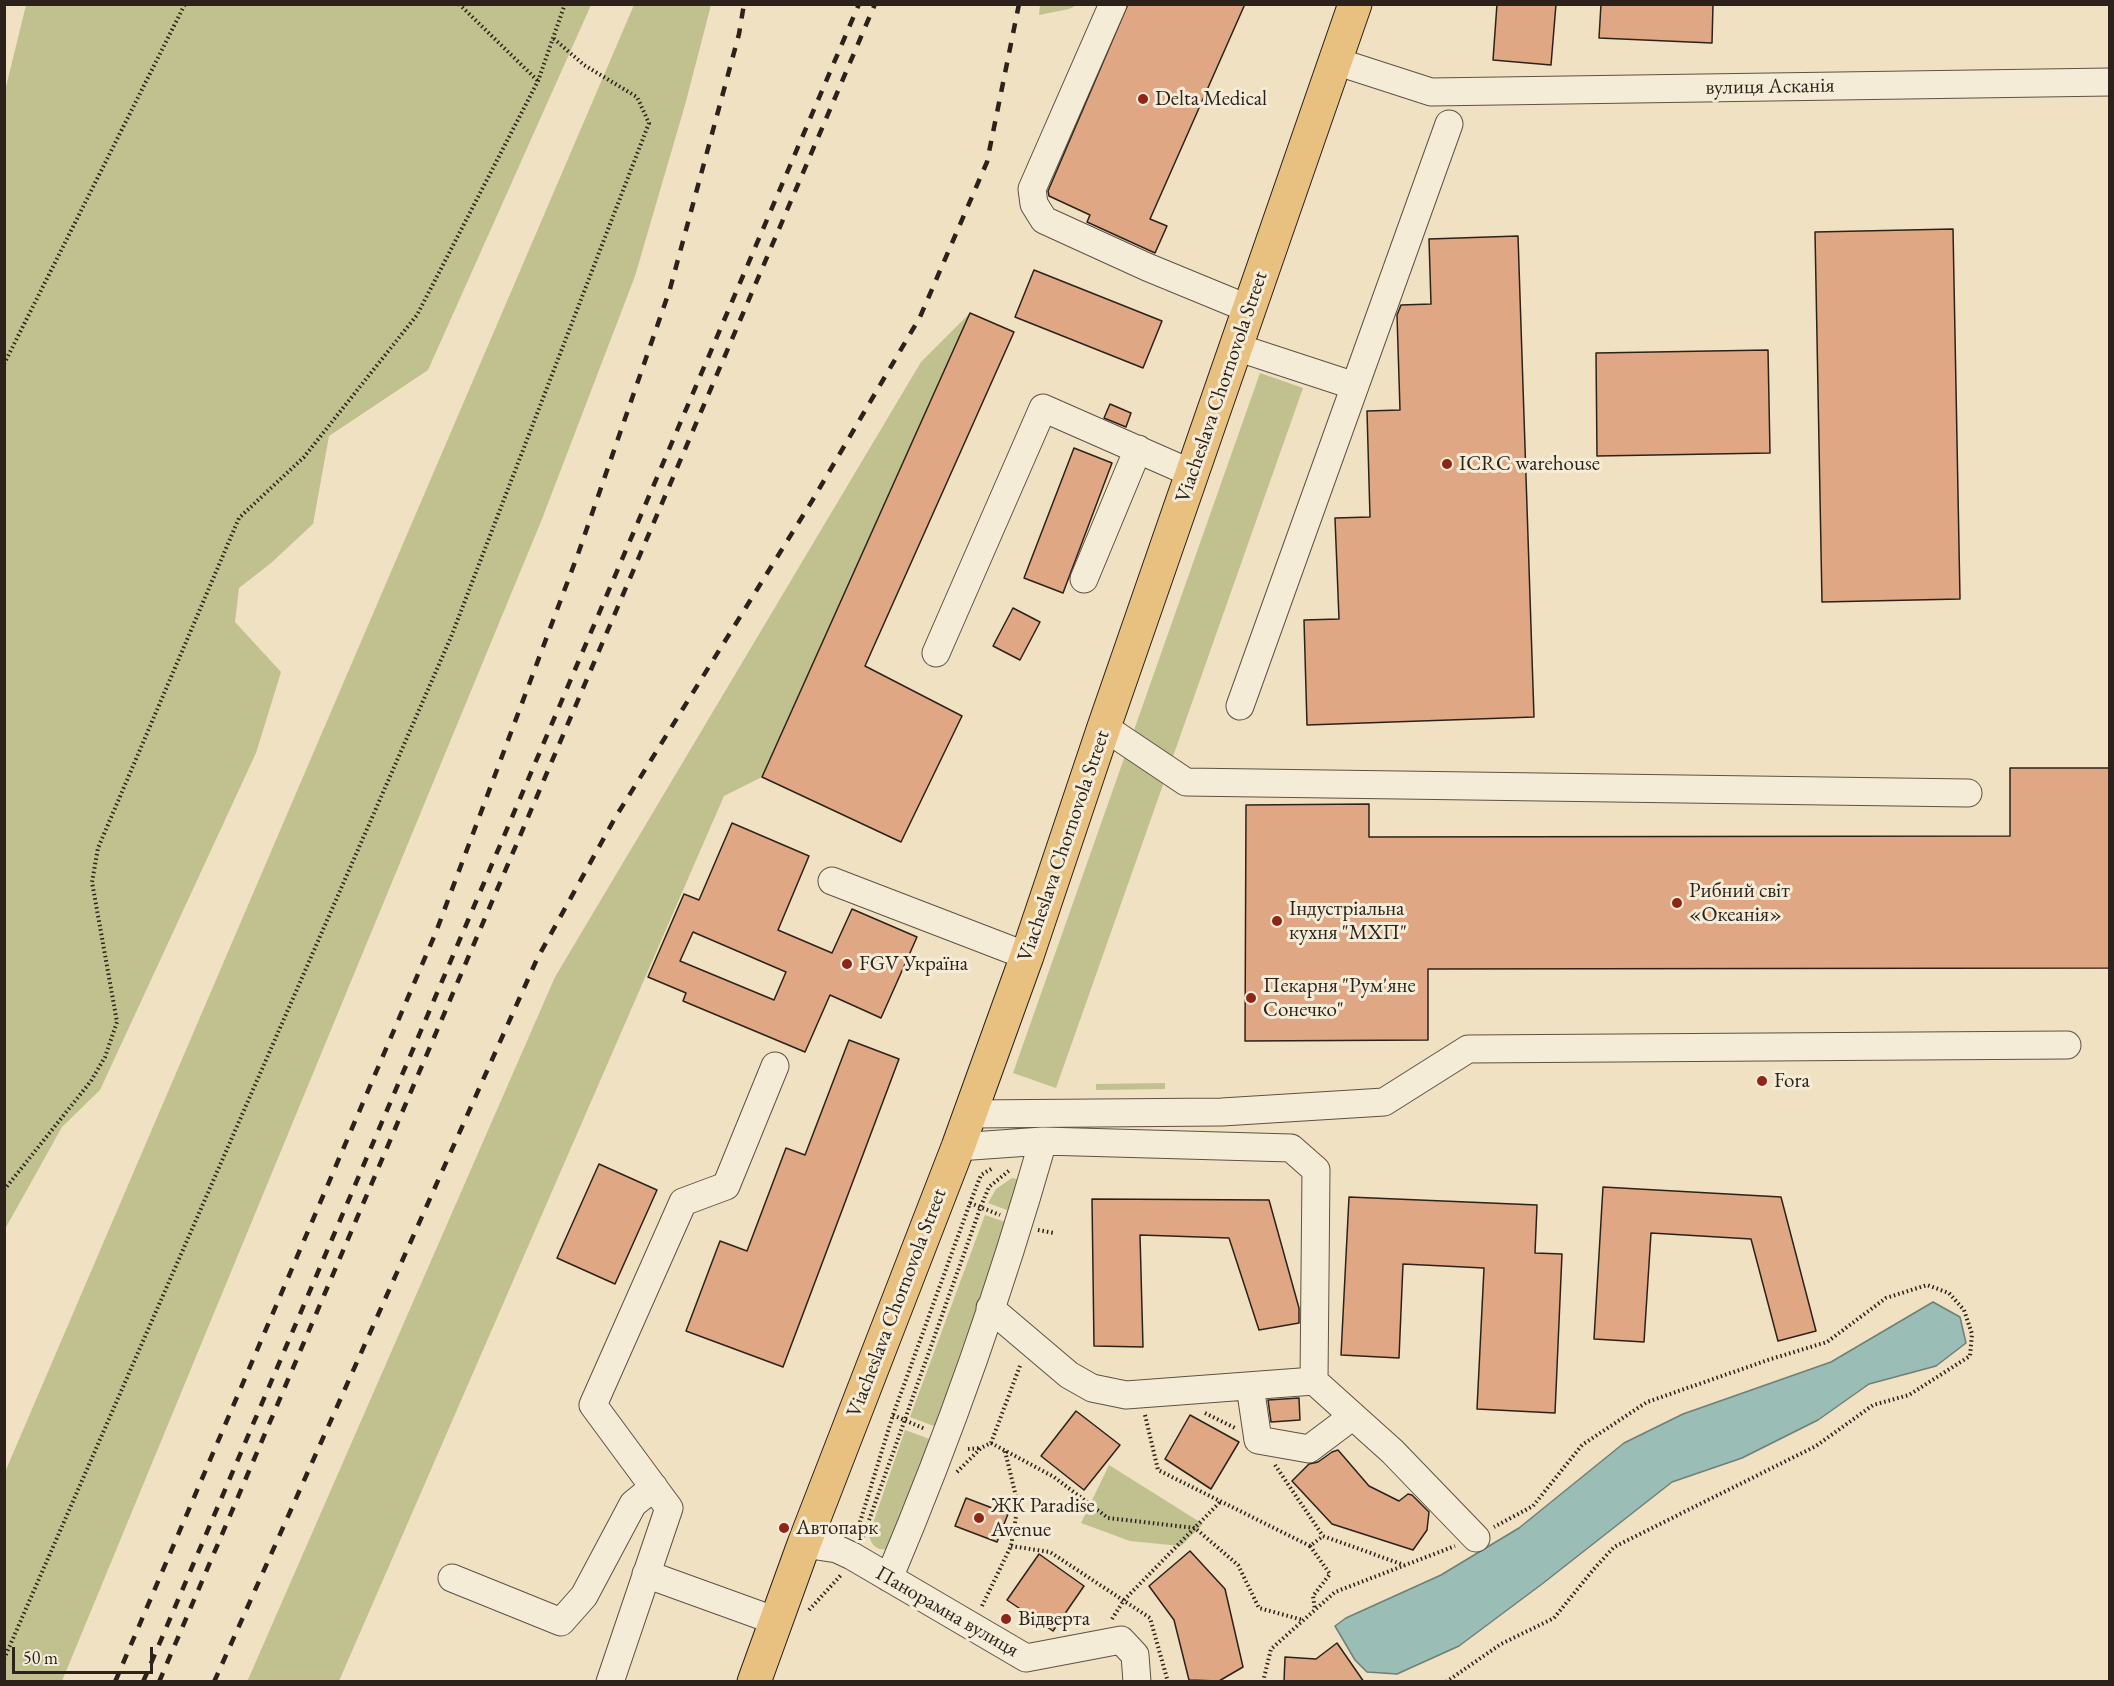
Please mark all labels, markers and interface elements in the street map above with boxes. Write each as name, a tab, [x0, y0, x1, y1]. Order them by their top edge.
street label: вулиця Асканія	[1705, 73, 1835, 101]
place label: Delta Medical	[1155, 86, 1267, 112]
marker: Delta Medical	[1136, 92, 1150, 106]
street label: Viacheslava Chornovola Street	[1171, 268, 1273, 506]
place label: ICRC warehouse	[1459, 451, 1600, 477]
marker: ICRC warehouse	[1440, 457, 1454, 471]
street label: Viacheslava Chornovola Street	[1013, 727, 1115, 965]
place label: Рибний світ «Океанія»	[1689, 878, 1790, 928]
place label: Індустріальна кухня "МХП"	[1289, 896, 1407, 946]
marker: Рибний світ «Океанія»	[1670, 896, 1684, 910]
marker: Індустріальна кухня "МХП"	[1270, 914, 1284, 928]
place label: FGV Україна	[859, 951, 968, 977]
marker: FGV Україна	[840, 957, 854, 971]
place label: Пекарня "Рум'яне Сонечко"	[1263, 973, 1416, 1023]
marker: Пекарня "Рум'яне Сонечко"	[1244, 991, 1258, 1005]
place label: Fora	[1774, 1068, 1810, 1094]
marker: Fora	[1755, 1074, 1769, 1088]
street label: Viacheslava Chornovola Street	[842, 1185, 952, 1421]
place label: ЖК Paradise Avenue	[991, 1493, 1095, 1543]
marker: ЖК Paradise Avenue	[972, 1511, 986, 1525]
place label: Автопарк	[796, 1515, 878, 1541]
marker: Автопарк	[777, 1521, 791, 1535]
street label: Панорамна вулиця	[871, 1561, 1023, 1663]
place label: Відверта	[1018, 1606, 1090, 1632]
marker: Відверта	[999, 1612, 1013, 1626]
scale bar	[15, 1635, 156, 1673]
text: 50 m	[23, 1646, 58, 1669]

